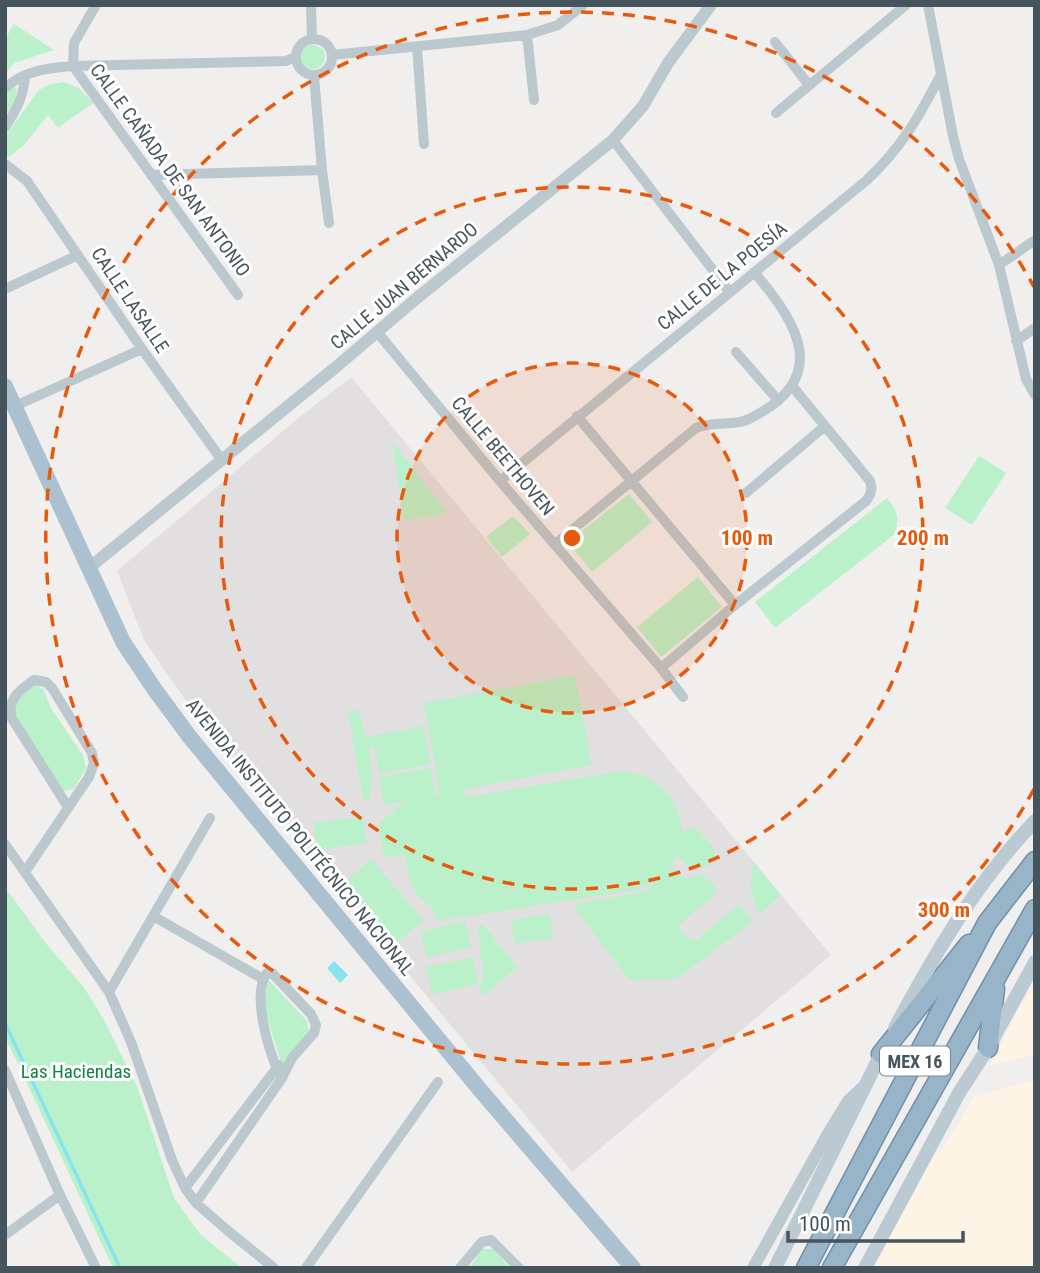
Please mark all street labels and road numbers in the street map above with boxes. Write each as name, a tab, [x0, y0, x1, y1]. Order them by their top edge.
street label: CALLE CAÑADA DE SAN ANTONIO	[85, 59, 255, 281]
street label: CALLE DE LA POESÍA	[653, 217, 791, 335]
street label: CALLE JUAN BERNARDO	[326, 218, 482, 354]
street label: CALLE LASALLE	[86, 243, 174, 357]
street label: CALLE BEETHOVEN	[447, 392, 559, 520]
street label: AVENIDA INSTITUTO POLITÉCNICO NACIONAL	[181, 694, 419, 980]
road number: MEX 16	[880, 1046, 950, 1076]

